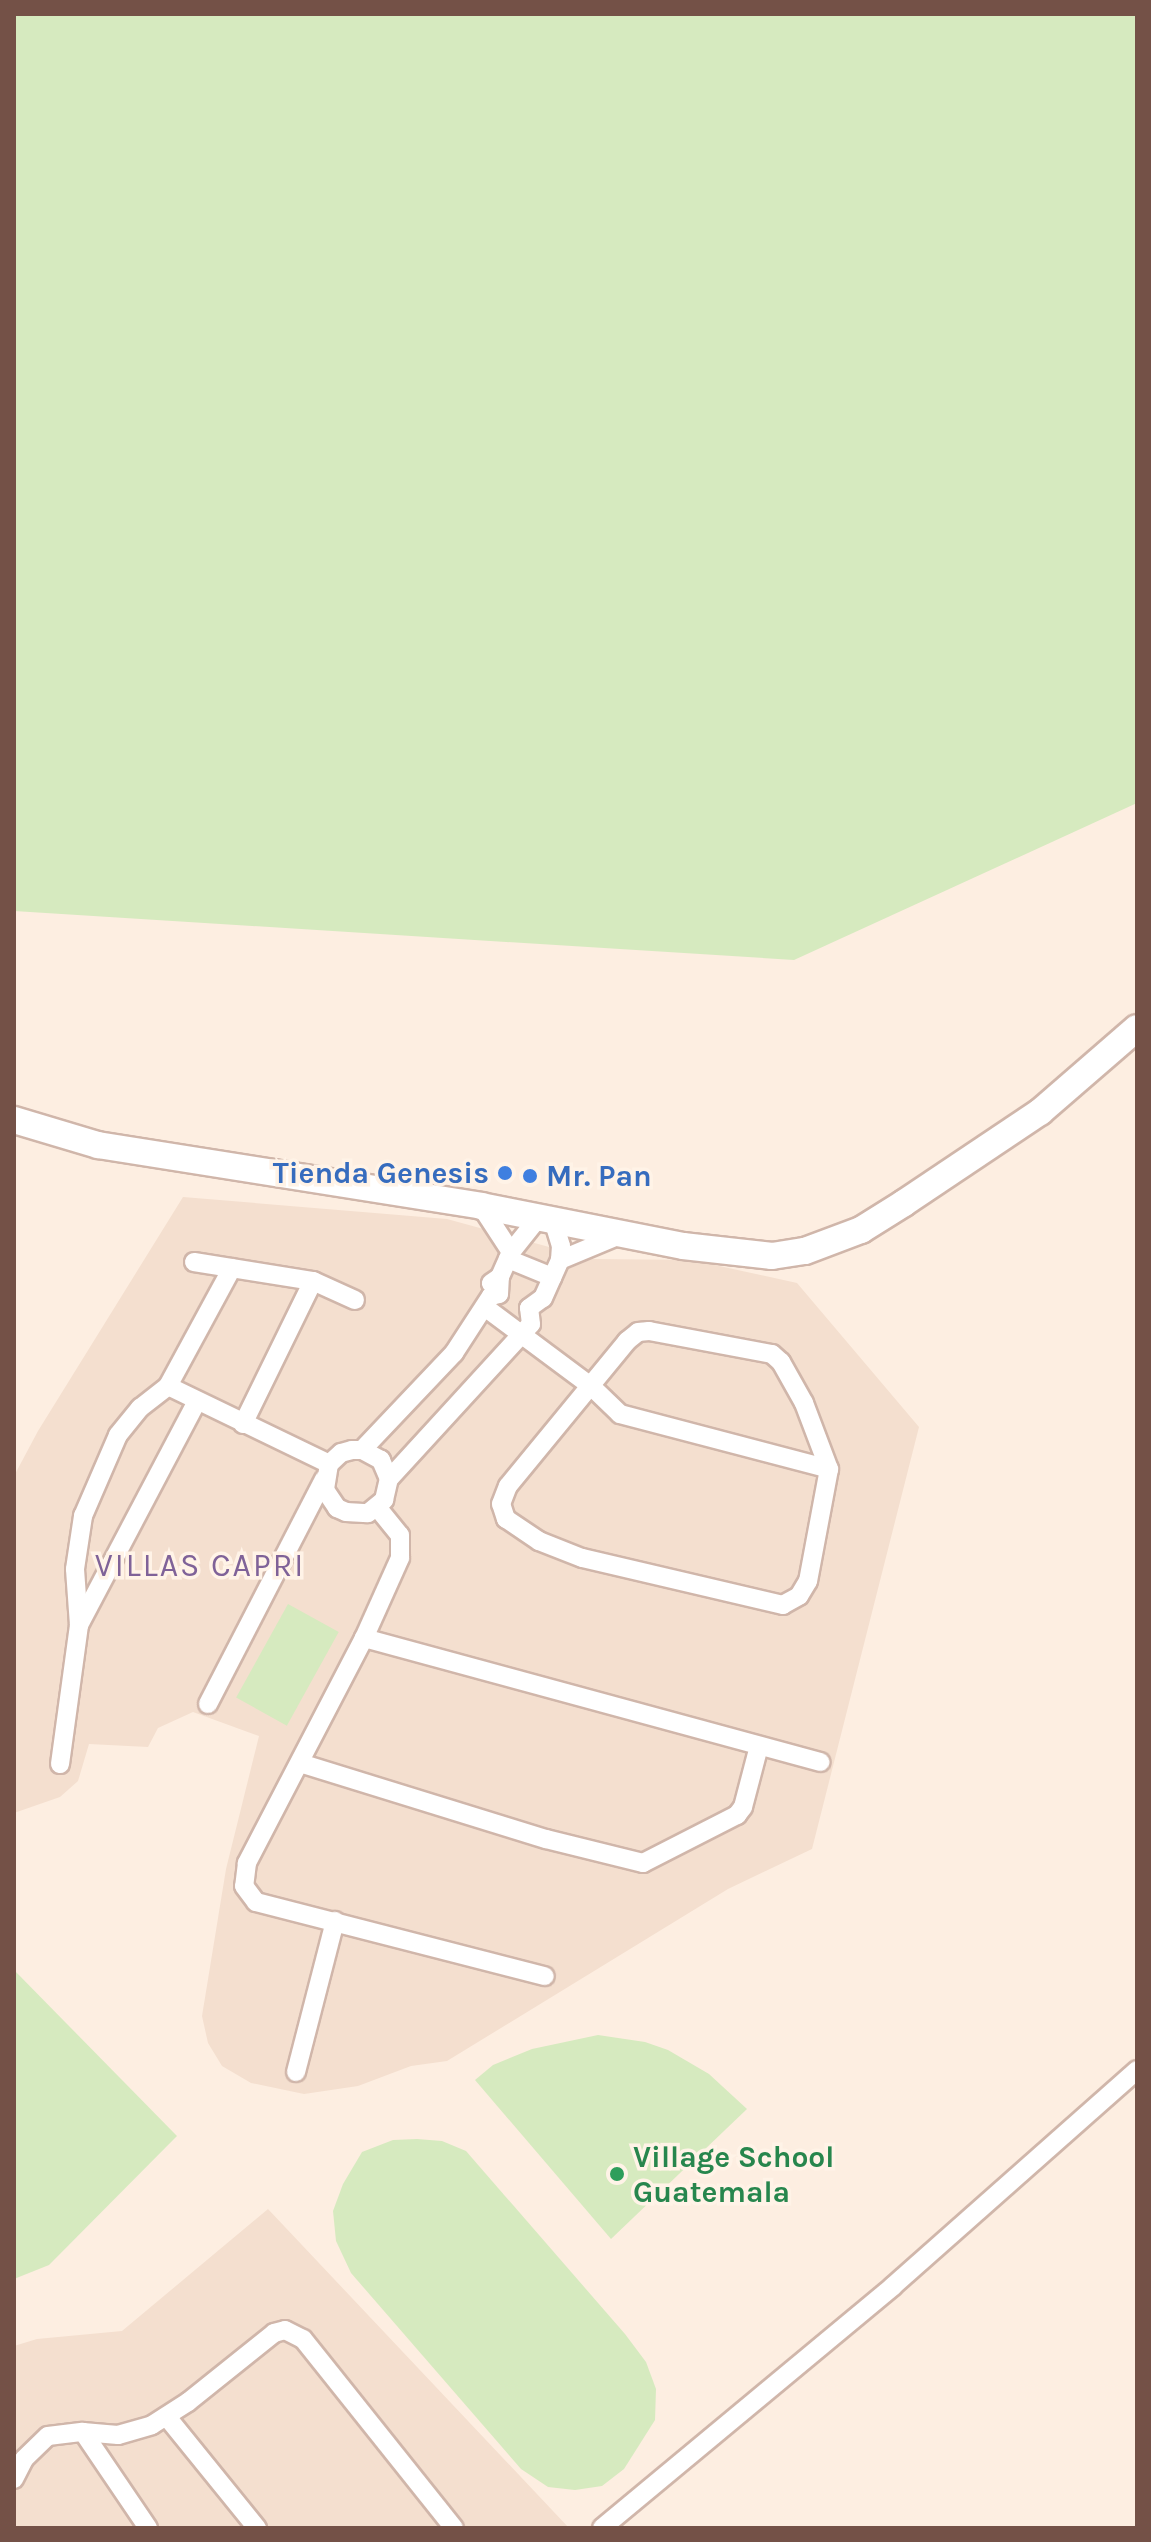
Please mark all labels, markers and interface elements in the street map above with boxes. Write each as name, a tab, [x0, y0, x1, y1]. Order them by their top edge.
place label: Tienda Genesis	[273, 1155, 489, 1191]
place label: Mr. Pan	[546, 1158, 652, 1194]
marker: Tienda Genesis	[496, 1164, 514, 1182]
marker: Mr. Pan	[521, 1167, 539, 1185]
district label: VILLAS CAPRI	[95, 1547, 305, 1585]
place label: Village School Guatemala	[633, 2139, 834, 2210]
marker: Village School Guatemala	[608, 2165, 626, 2183]

